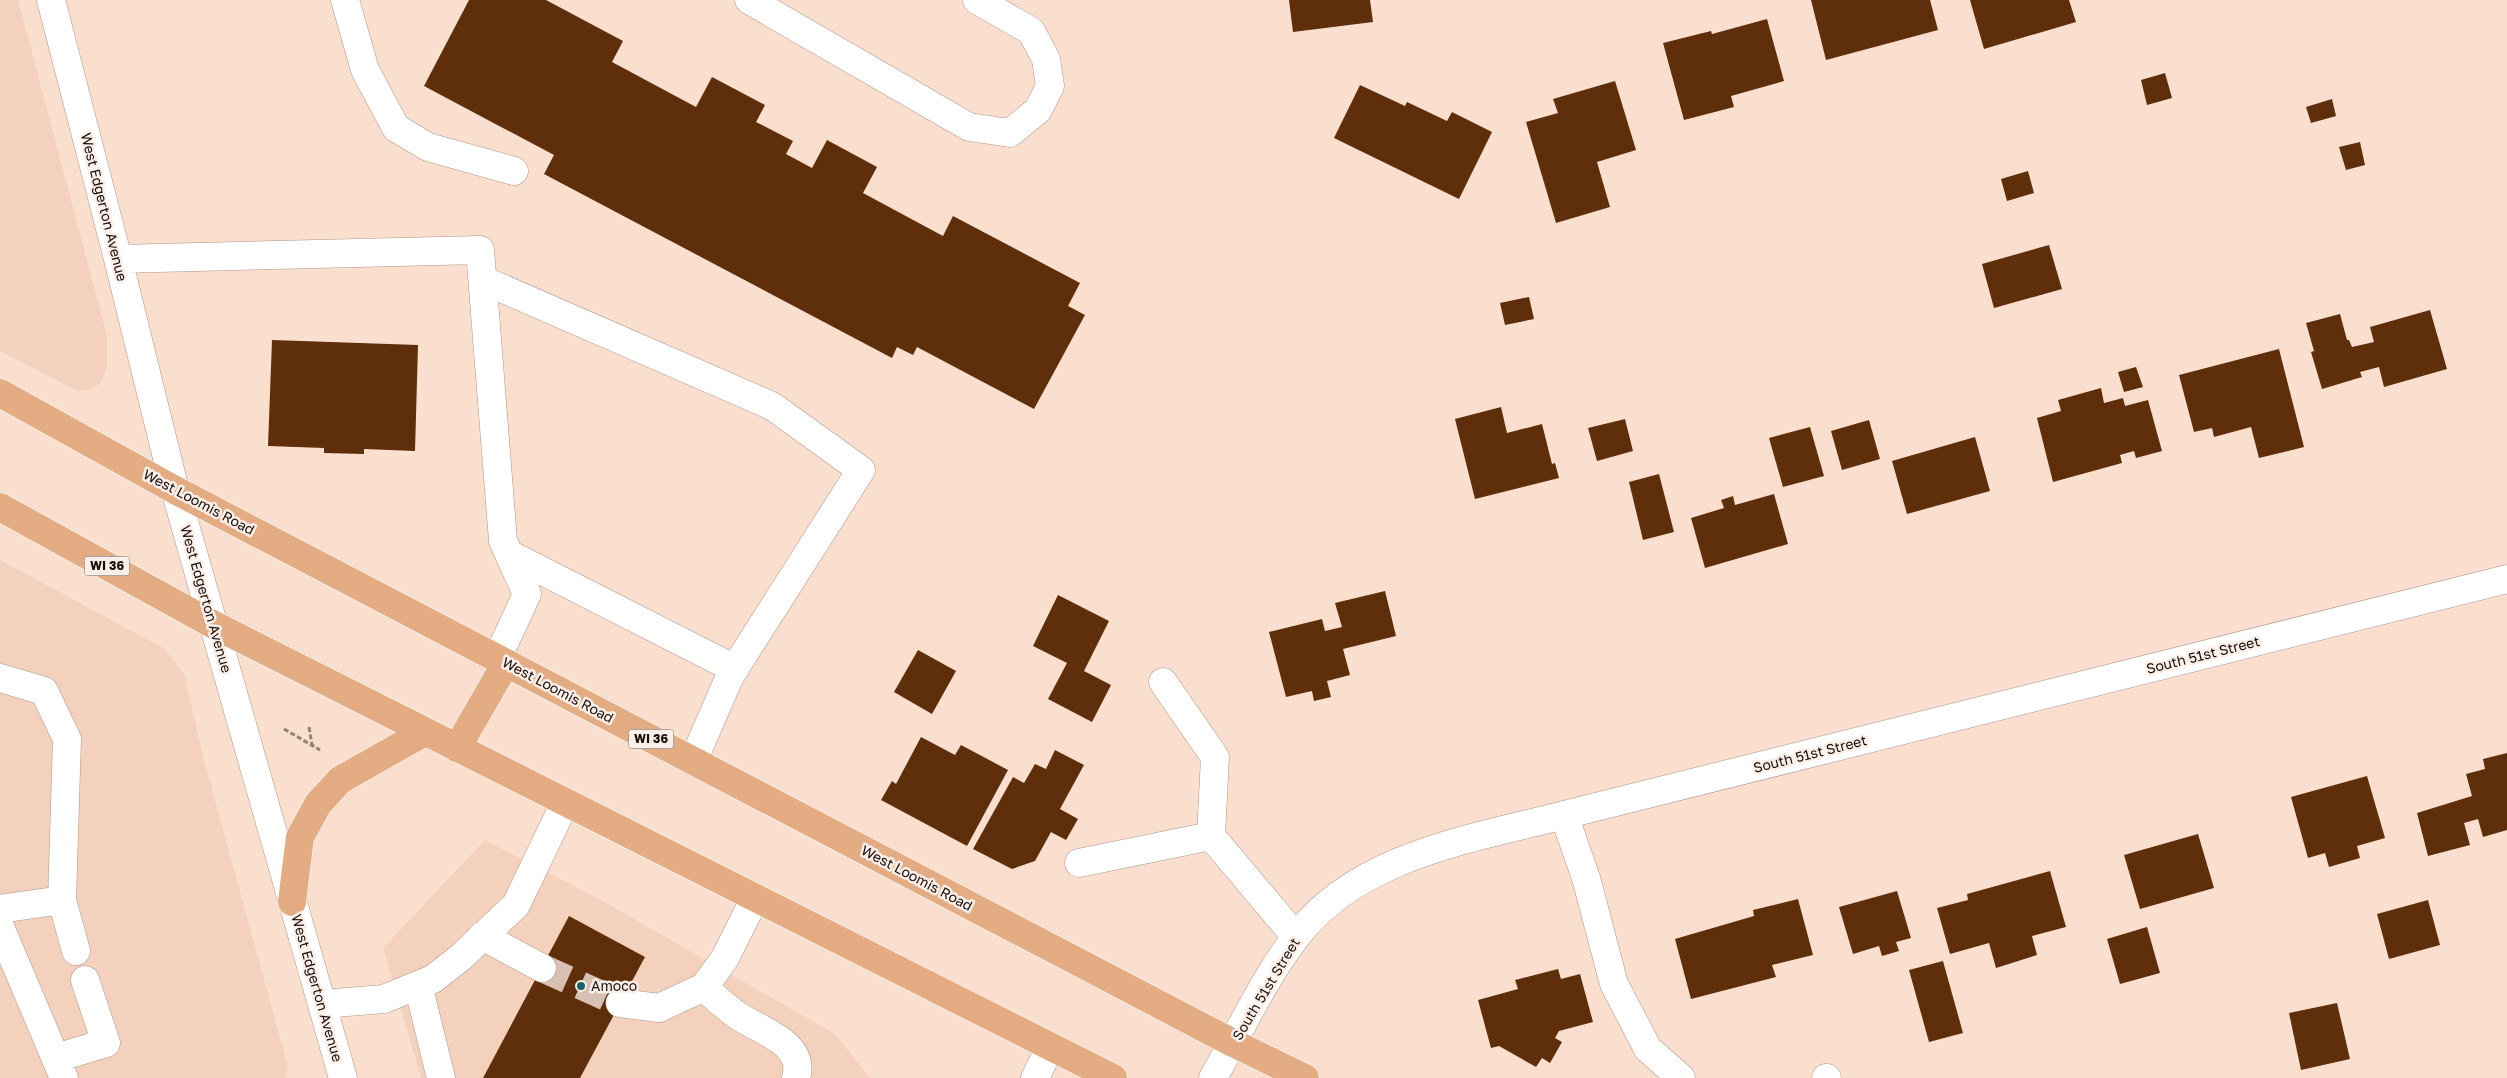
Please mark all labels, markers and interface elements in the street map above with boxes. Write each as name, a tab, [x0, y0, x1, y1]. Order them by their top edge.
street label: West Edgerton Avenue	[78, 131, 131, 283]
street label: West Loomis Road	[141, 465, 258, 538]
street label: West Edgerton Avenue	[177, 523, 236, 675]
road number: WI 36	[84, 556, 130, 576]
street label: South 51st Street	[2144, 632, 2261, 677]
street label: West Loomis Road	[500, 653, 617, 726]
road number: WI 36	[628, 730, 674, 749]
street label: South 51st Street	[1751, 731, 1868, 776]
street label: West Loomis Road	[859, 841, 976, 914]
street label: West Edgerton Avenue	[288, 912, 347, 1064]
street label: South 51st Street	[1228, 934, 1303, 1043]
place label: Amoco	[591, 977, 637, 994]
marker: Amoco	[575, 980, 587, 992]

